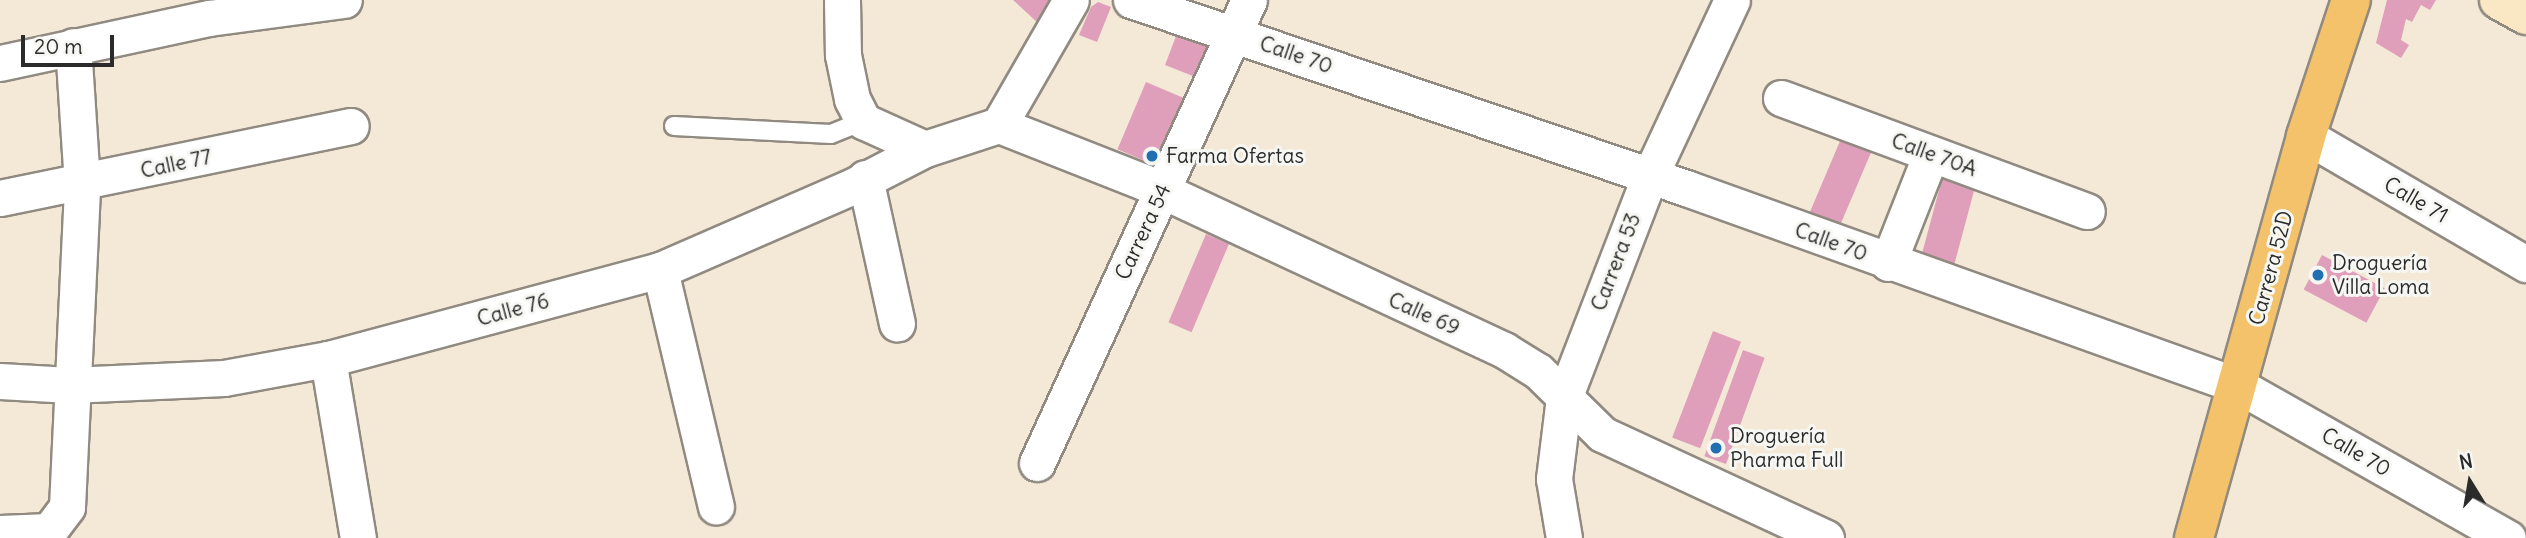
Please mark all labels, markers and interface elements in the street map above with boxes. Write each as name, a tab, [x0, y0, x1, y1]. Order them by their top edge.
scale bar	[24, 21, 117, 65]
street label: Calle 70	[1256, 31, 1336, 79]
text: 20 m	[34, 33, 83, 60]
street label: Calle 70A	[1888, 128, 1980, 182]
place label: Farma Ofertas	[1166, 143, 1304, 169]
street label: Calle 77	[138, 144, 214, 184]
marker: Farma Ofertas	[1144, 148, 1160, 164]
street label: Calle 71	[2379, 172, 2453, 228]
street label: Carrera 54	[1110, 180, 1176, 284]
street label: Carrera 52D	[2244, 208, 2298, 328]
street label: Carrera 53	[1586, 210, 1646, 314]
street label: Calle 70	[1791, 217, 1871, 267]
place label: Droguería Villa Loma	[2332, 250, 2430, 300]
marker: Droguería Villa Loma	[2310, 267, 2326, 283]
street label: Calle 69	[1384, 287, 1464, 341]
street label: Calle 76	[474, 288, 552, 332]
street label: Calle 70	[2317, 422, 2395, 482]
place label: Droguería Pharma Full	[1730, 423, 1843, 473]
marker: Droguería Pharma Full	[1708, 440, 1724, 456]
north arrow	[2435, 447, 2505, 517]
text: N	[2457, 448, 2475, 474]

